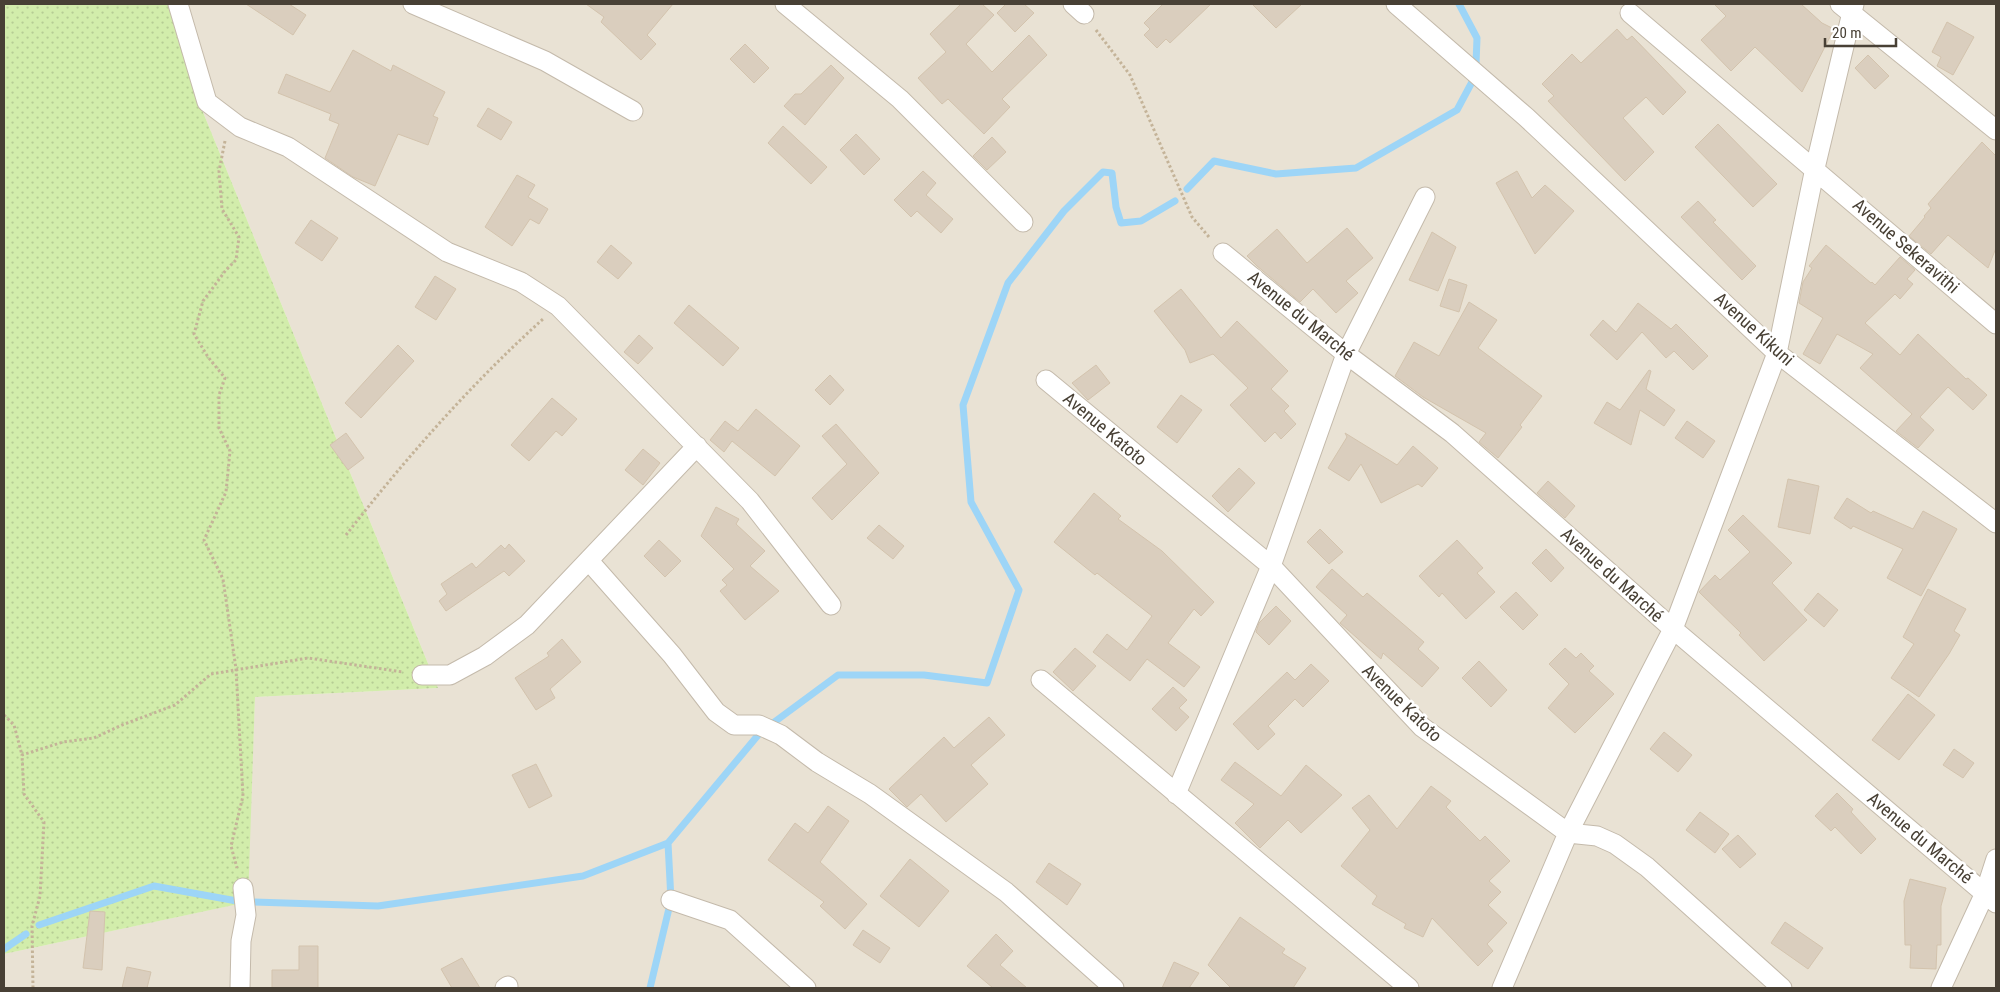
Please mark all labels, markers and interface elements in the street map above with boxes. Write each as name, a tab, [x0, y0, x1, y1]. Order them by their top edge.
scale bar	[1825, 15, 1896, 47]
text: 20 m	[1832, 24, 1862, 42]
street label: Avenue Sekeravithi	[1849, 194, 1964, 297]
street label: Avenue du Marché	[1244, 266, 1359, 365]
street label: Avenue Kikuni	[1710, 288, 1798, 370]
street label: Avenue Katoto	[1059, 388, 1151, 470]
street label: Avenue du Marché	[1557, 523, 1668, 626]
street label: Avenue Katoto	[1358, 659, 1447, 746]
street label: Avenue du Marché	[1864, 788, 1977, 888]

